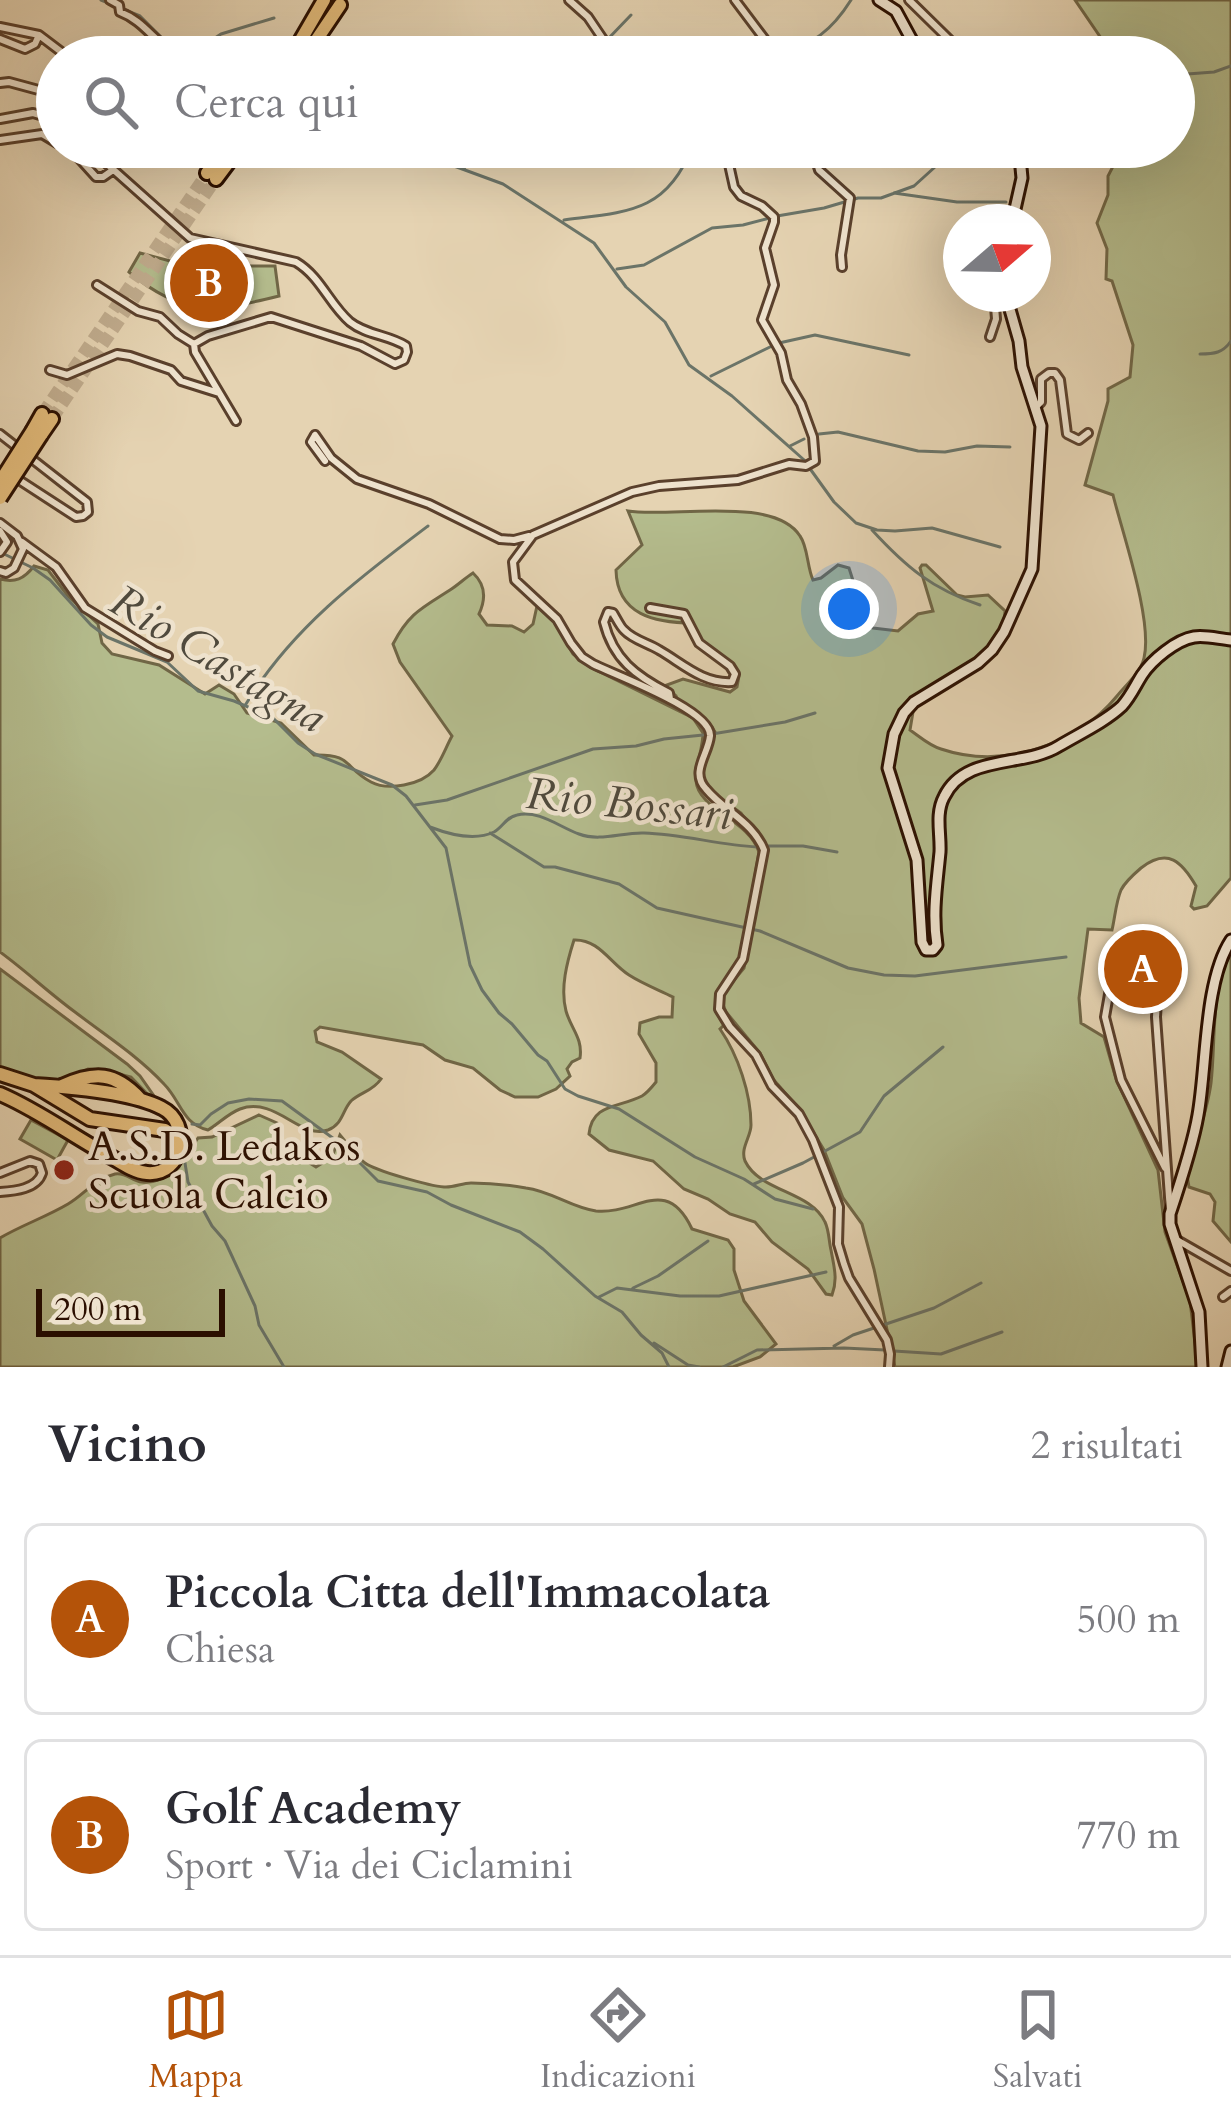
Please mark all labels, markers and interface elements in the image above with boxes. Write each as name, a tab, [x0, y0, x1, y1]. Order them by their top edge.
search box	[36, 36, 1195, 168]
icon: search	[78, 69, 144, 135]
text: Cerca qui	[174, 72, 359, 133]
north arrow	[943, 204, 1051, 312]
pin: B	[170, 238, 248, 328]
water label: Rio Castagna	[99, 571, 337, 747]
your location	[819, 579, 879, 639]
water label: Rio Bossari	[523, 763, 736, 845]
pin: A	[1104, 924, 1182, 1014]
place label: A.S.D. Ledakos Scuola Calcio	[88, 1118, 361, 1223]
marker: A.S.D. Ledakos Scuola Calcio	[51, 1157, 77, 1183]
scale bar	[36, 1283, 225, 1336]
text: 200 m	[54, 1287, 141, 1332]
text: Vicino	[48, 1410, 207, 1480]
text: 2 risultati	[1031, 1419, 1183, 1472]
text: Piccola Citta dell'Immacolata	[165, 1562, 770, 1623]
text: A	[75, 1593, 105, 1646]
text: 500 m	[1077, 1593, 1180, 1646]
text: Chiesa	[165, 1623, 275, 1676]
text: Golf Academy	[165, 1778, 461, 1839]
text: B	[76, 1809, 104, 1862]
text: 770 m	[1077, 1809, 1180, 1862]
text: Sport · Via dei Ciclamini	[165, 1839, 573, 1892]
tab: Mappa	[148, 1982, 243, 2099]
tab: Indicazioni	[540, 1982, 696, 2099]
tab: Salvati	[993, 1982, 1083, 2099]

